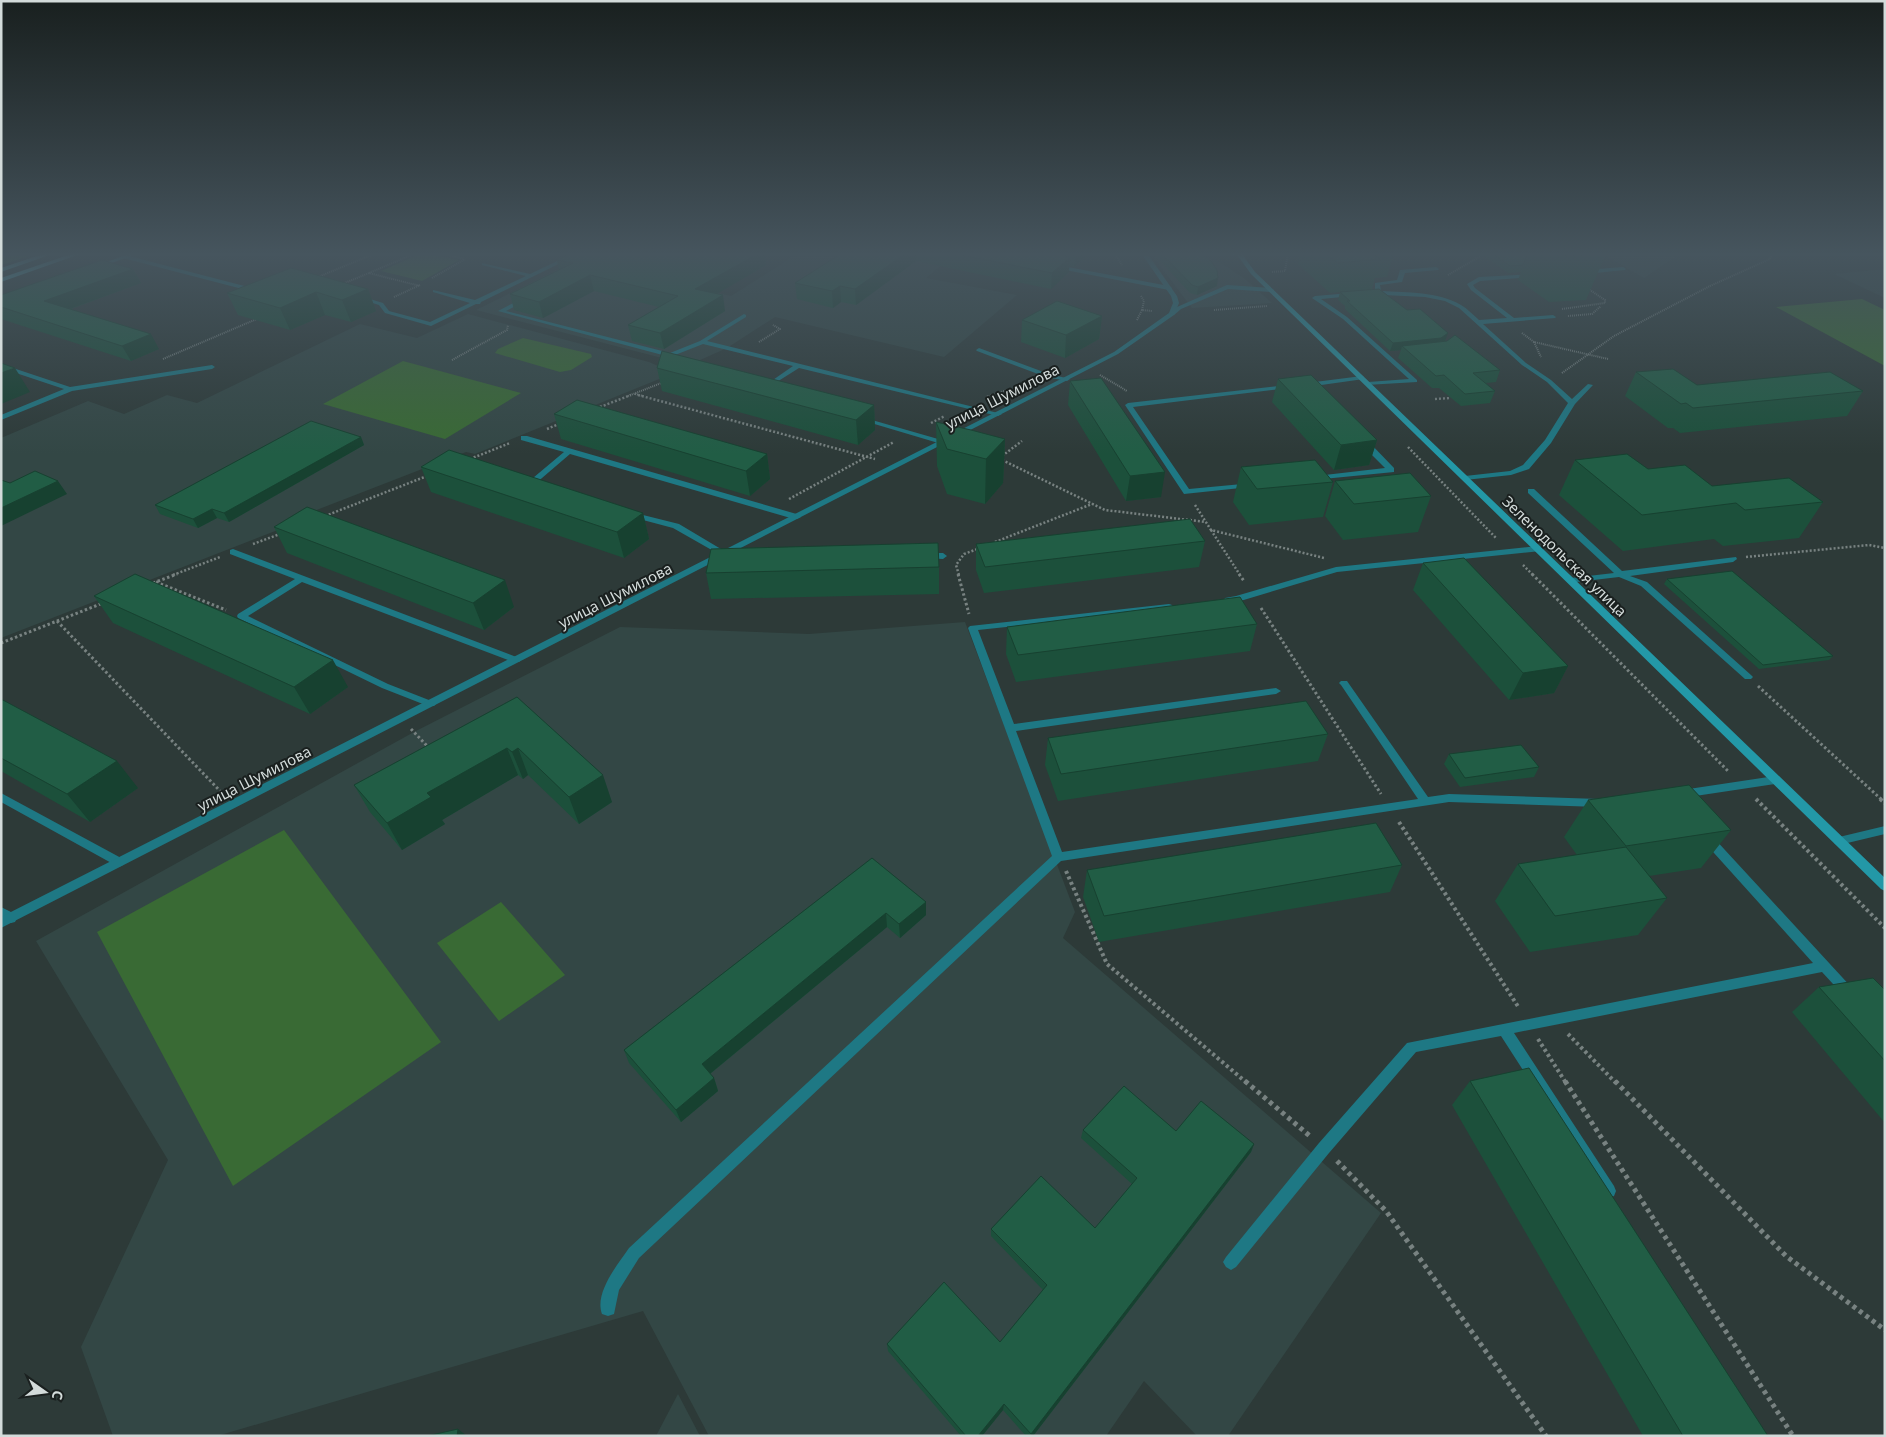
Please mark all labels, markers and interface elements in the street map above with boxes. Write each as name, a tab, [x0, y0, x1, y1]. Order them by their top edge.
street label: улица Шумилова	[942, 359, 1062, 433]
street label: Зеленодольская улица	[1499, 491, 1631, 621]
street label: улица Шумилова	[555, 558, 675, 632]
street label: улица Шумилова	[194, 741, 314, 815]
north arrow	[20, 1367, 70, 1417]
text: С	[48, 1389, 68, 1402]

